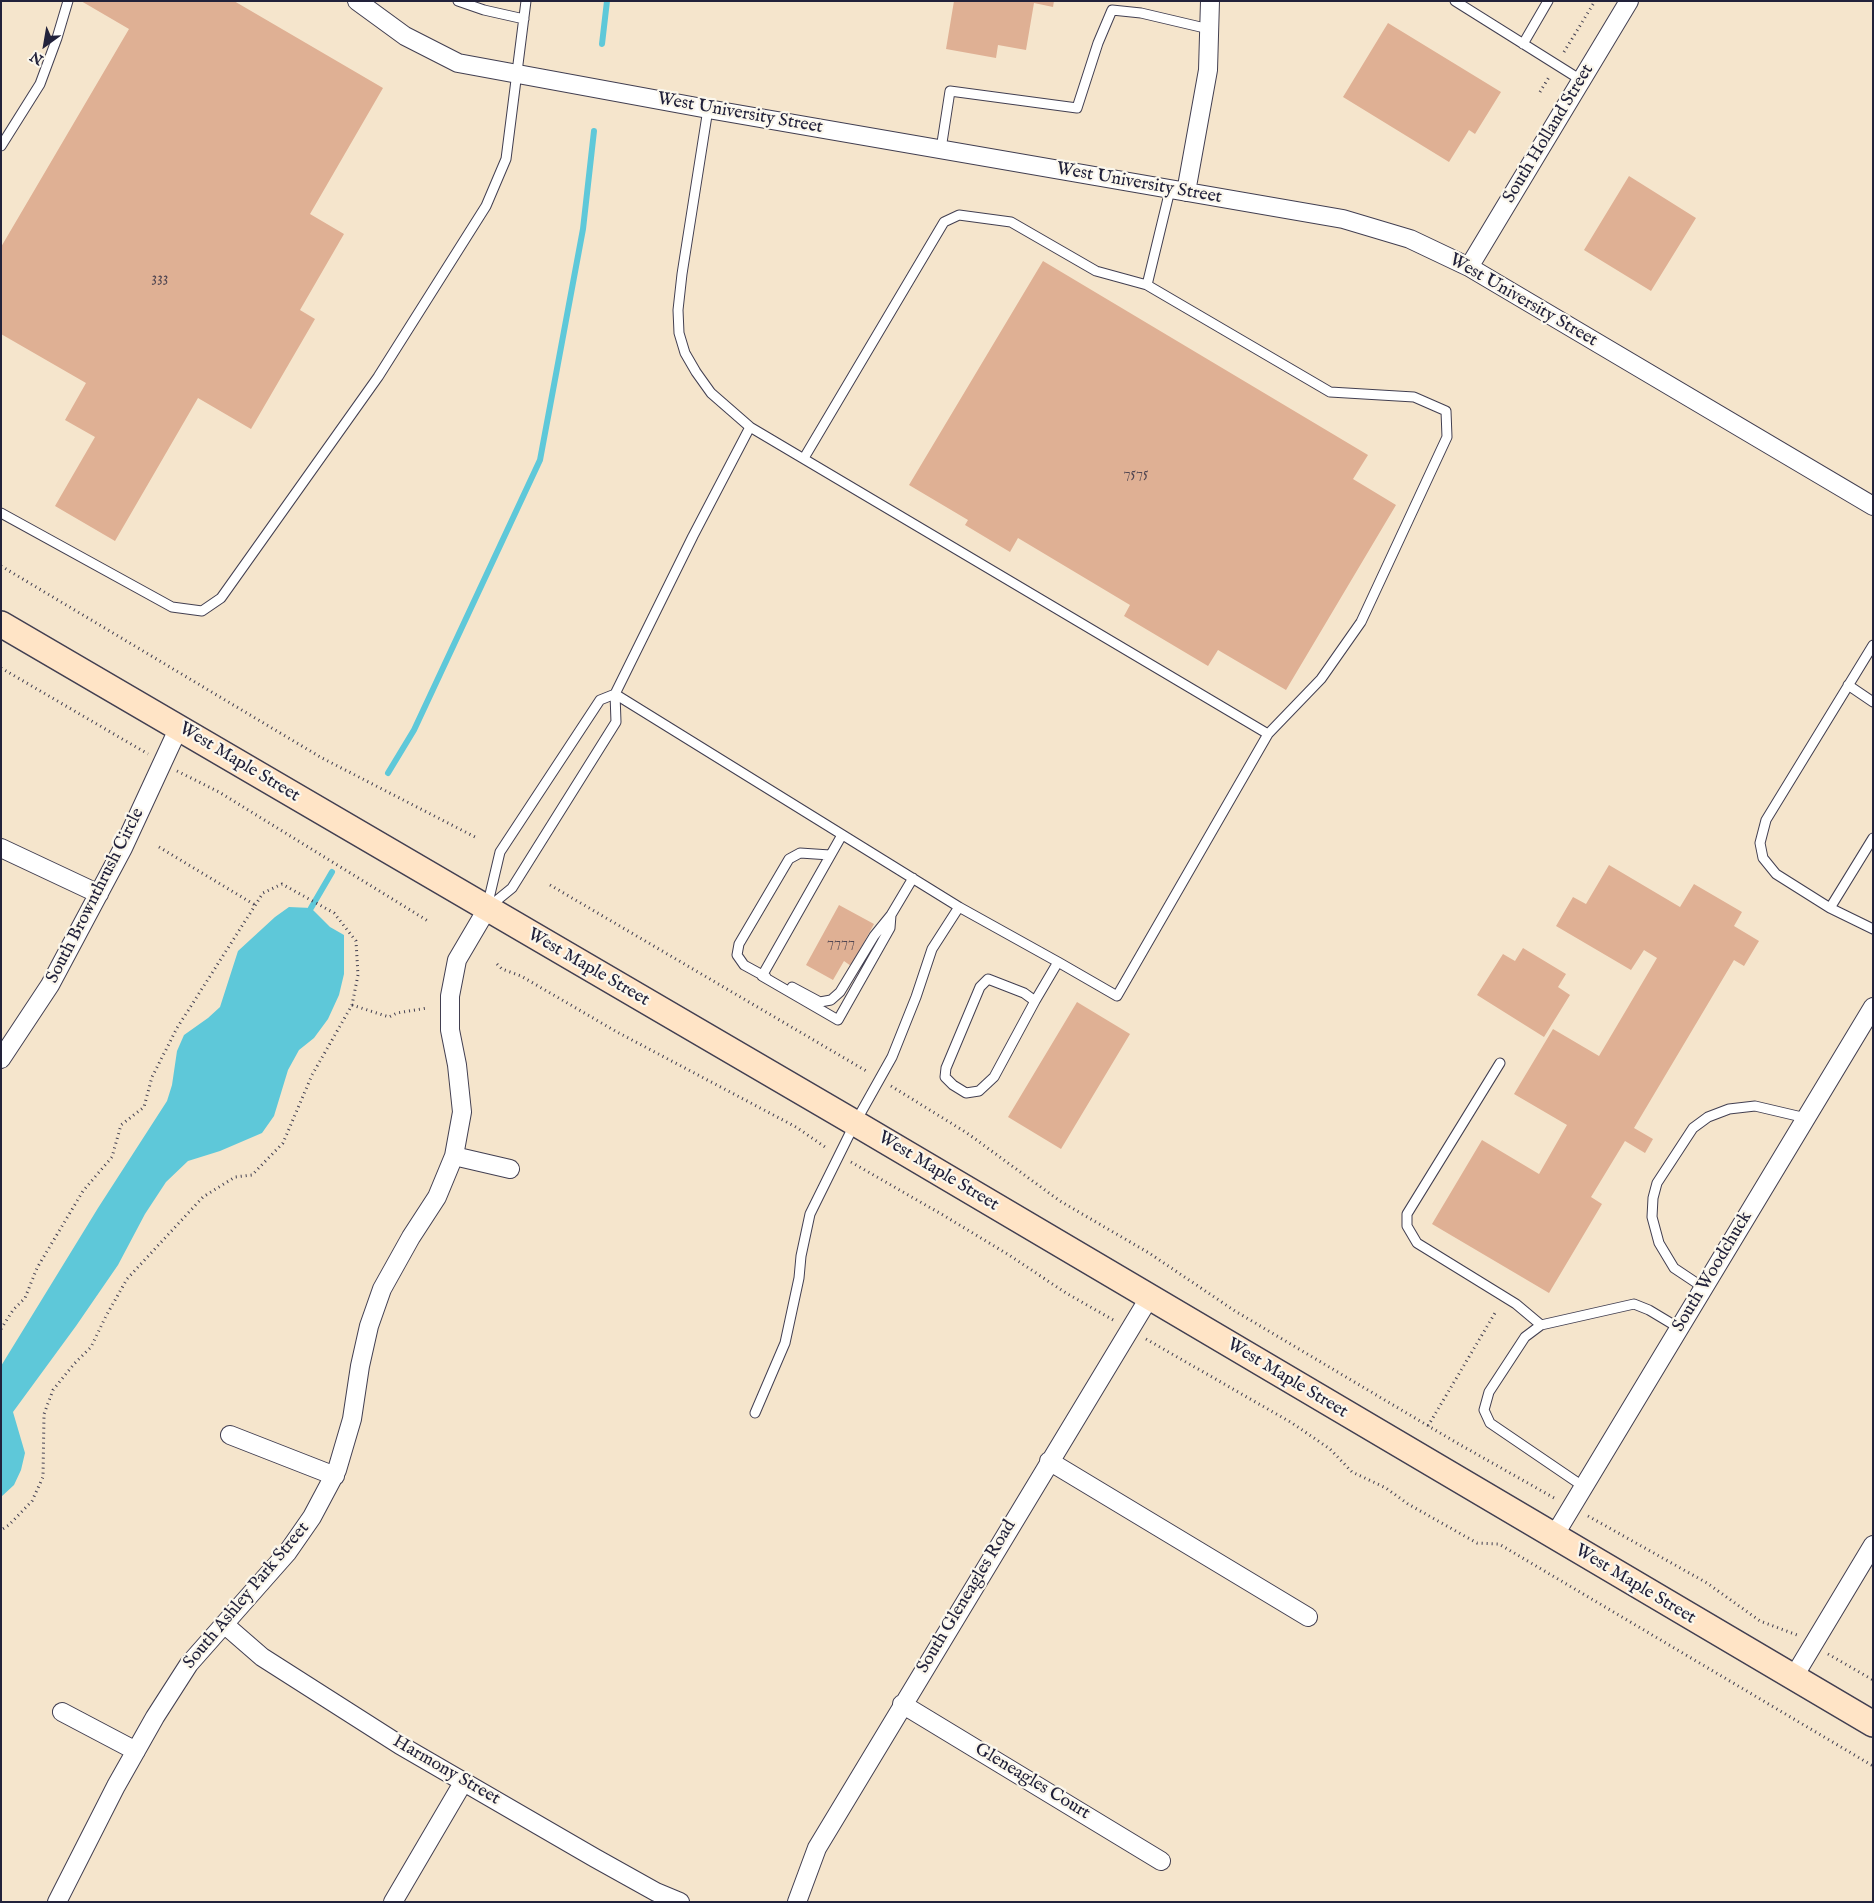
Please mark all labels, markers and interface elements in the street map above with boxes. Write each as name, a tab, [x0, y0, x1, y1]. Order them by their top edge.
north arrow	[20, 20, 70, 70]
text: N	[27, 47, 47, 69]
street label: South Holland Street	[1499, 61, 1599, 207]
street label: West University Street	[656, 89, 824, 139]
street label: West University Street	[1055, 159, 1223, 209]
street label: West University Street	[1445, 250, 1601, 352]
house number: 333	[152, 270, 168, 288]
house number: 7575	[1124, 465, 1148, 483]
street label: West Maple Street	[175, 718, 303, 808]
street label: South Brownthrush Circle	[42, 805, 150, 987]
street label: West Maple Street	[523, 924, 653, 1012]
house number: 7777	[827, 934, 855, 952]
street label: West Maple Street	[874, 1127, 1002, 1217]
street label: South Woodchuck	[1668, 1208, 1758, 1336]
street label: West Maple Street	[1223, 1334, 1351, 1424]
street label: South Gleneagles Road	[913, 1517, 1021, 1677]
street label: South Ashley Park Street	[179, 1518, 315, 1674]
street label: West Maple Street	[1571, 1540, 1699, 1630]
street label: Harmony Street	[389, 1732, 503, 1810]
street label: Gleneagles Court	[970, 1739, 1094, 1825]

